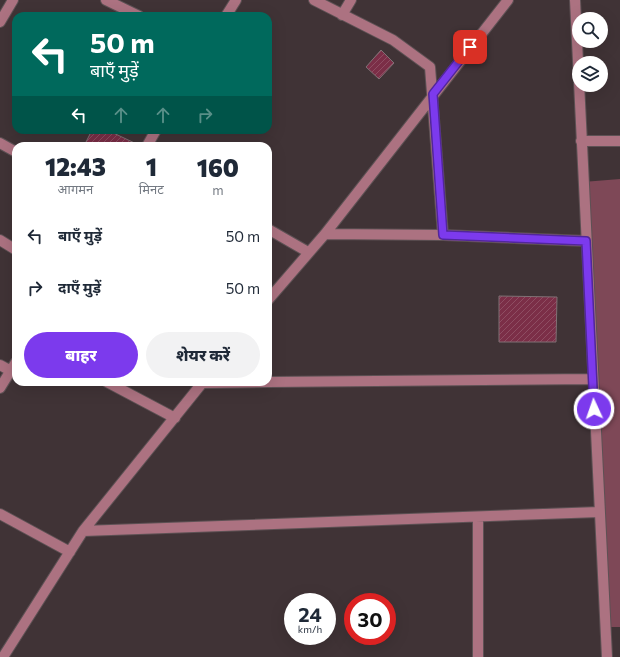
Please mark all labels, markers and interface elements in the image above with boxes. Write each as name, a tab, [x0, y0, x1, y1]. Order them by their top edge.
map controls	[572, 12, 608, 92]
button: search	[572, 12, 608, 48]
text: 50 m	[90, 25, 155, 59]
icon: left	[24, 28, 76, 80]
pin	[453, 30, 487, 64]
icon: arrive	[459, 36, 481, 58]
button: layers	[572, 56, 608, 92]
text: बाएँ मुड़ें	[90, 59, 139, 81]
icon: left	[68, 104, 90, 126]
icon: ahead	[110, 104, 132, 126]
icon: ahead	[152, 104, 174, 126]
icon: right	[194, 104, 216, 126]
text: 12:43	[45, 152, 106, 181]
text: 1	[146, 152, 157, 181]
text: 160	[197, 153, 239, 182]
text: आगमन	[58, 181, 93, 197]
text: मिनट	[139, 181, 164, 197]
text: m	[212, 182, 224, 198]
icon: left	[24, 225, 46, 247]
text: बाएँ मुड़ें	[58, 226, 102, 244]
text: 50 m	[226, 227, 260, 245]
icon: right	[24, 277, 46, 299]
text: दाएँ मुड़ें	[58, 278, 101, 296]
text: 50 m	[226, 279, 260, 297]
button: बाहर	[24, 332, 138, 378]
button: शेयर करें	[146, 332, 260, 378]
position arrow	[573, 388, 615, 430]
speed limit sign: 30	[344, 593, 396, 645]
text: 24	[298, 602, 322, 626]
text: km/h	[298, 623, 322, 635]

